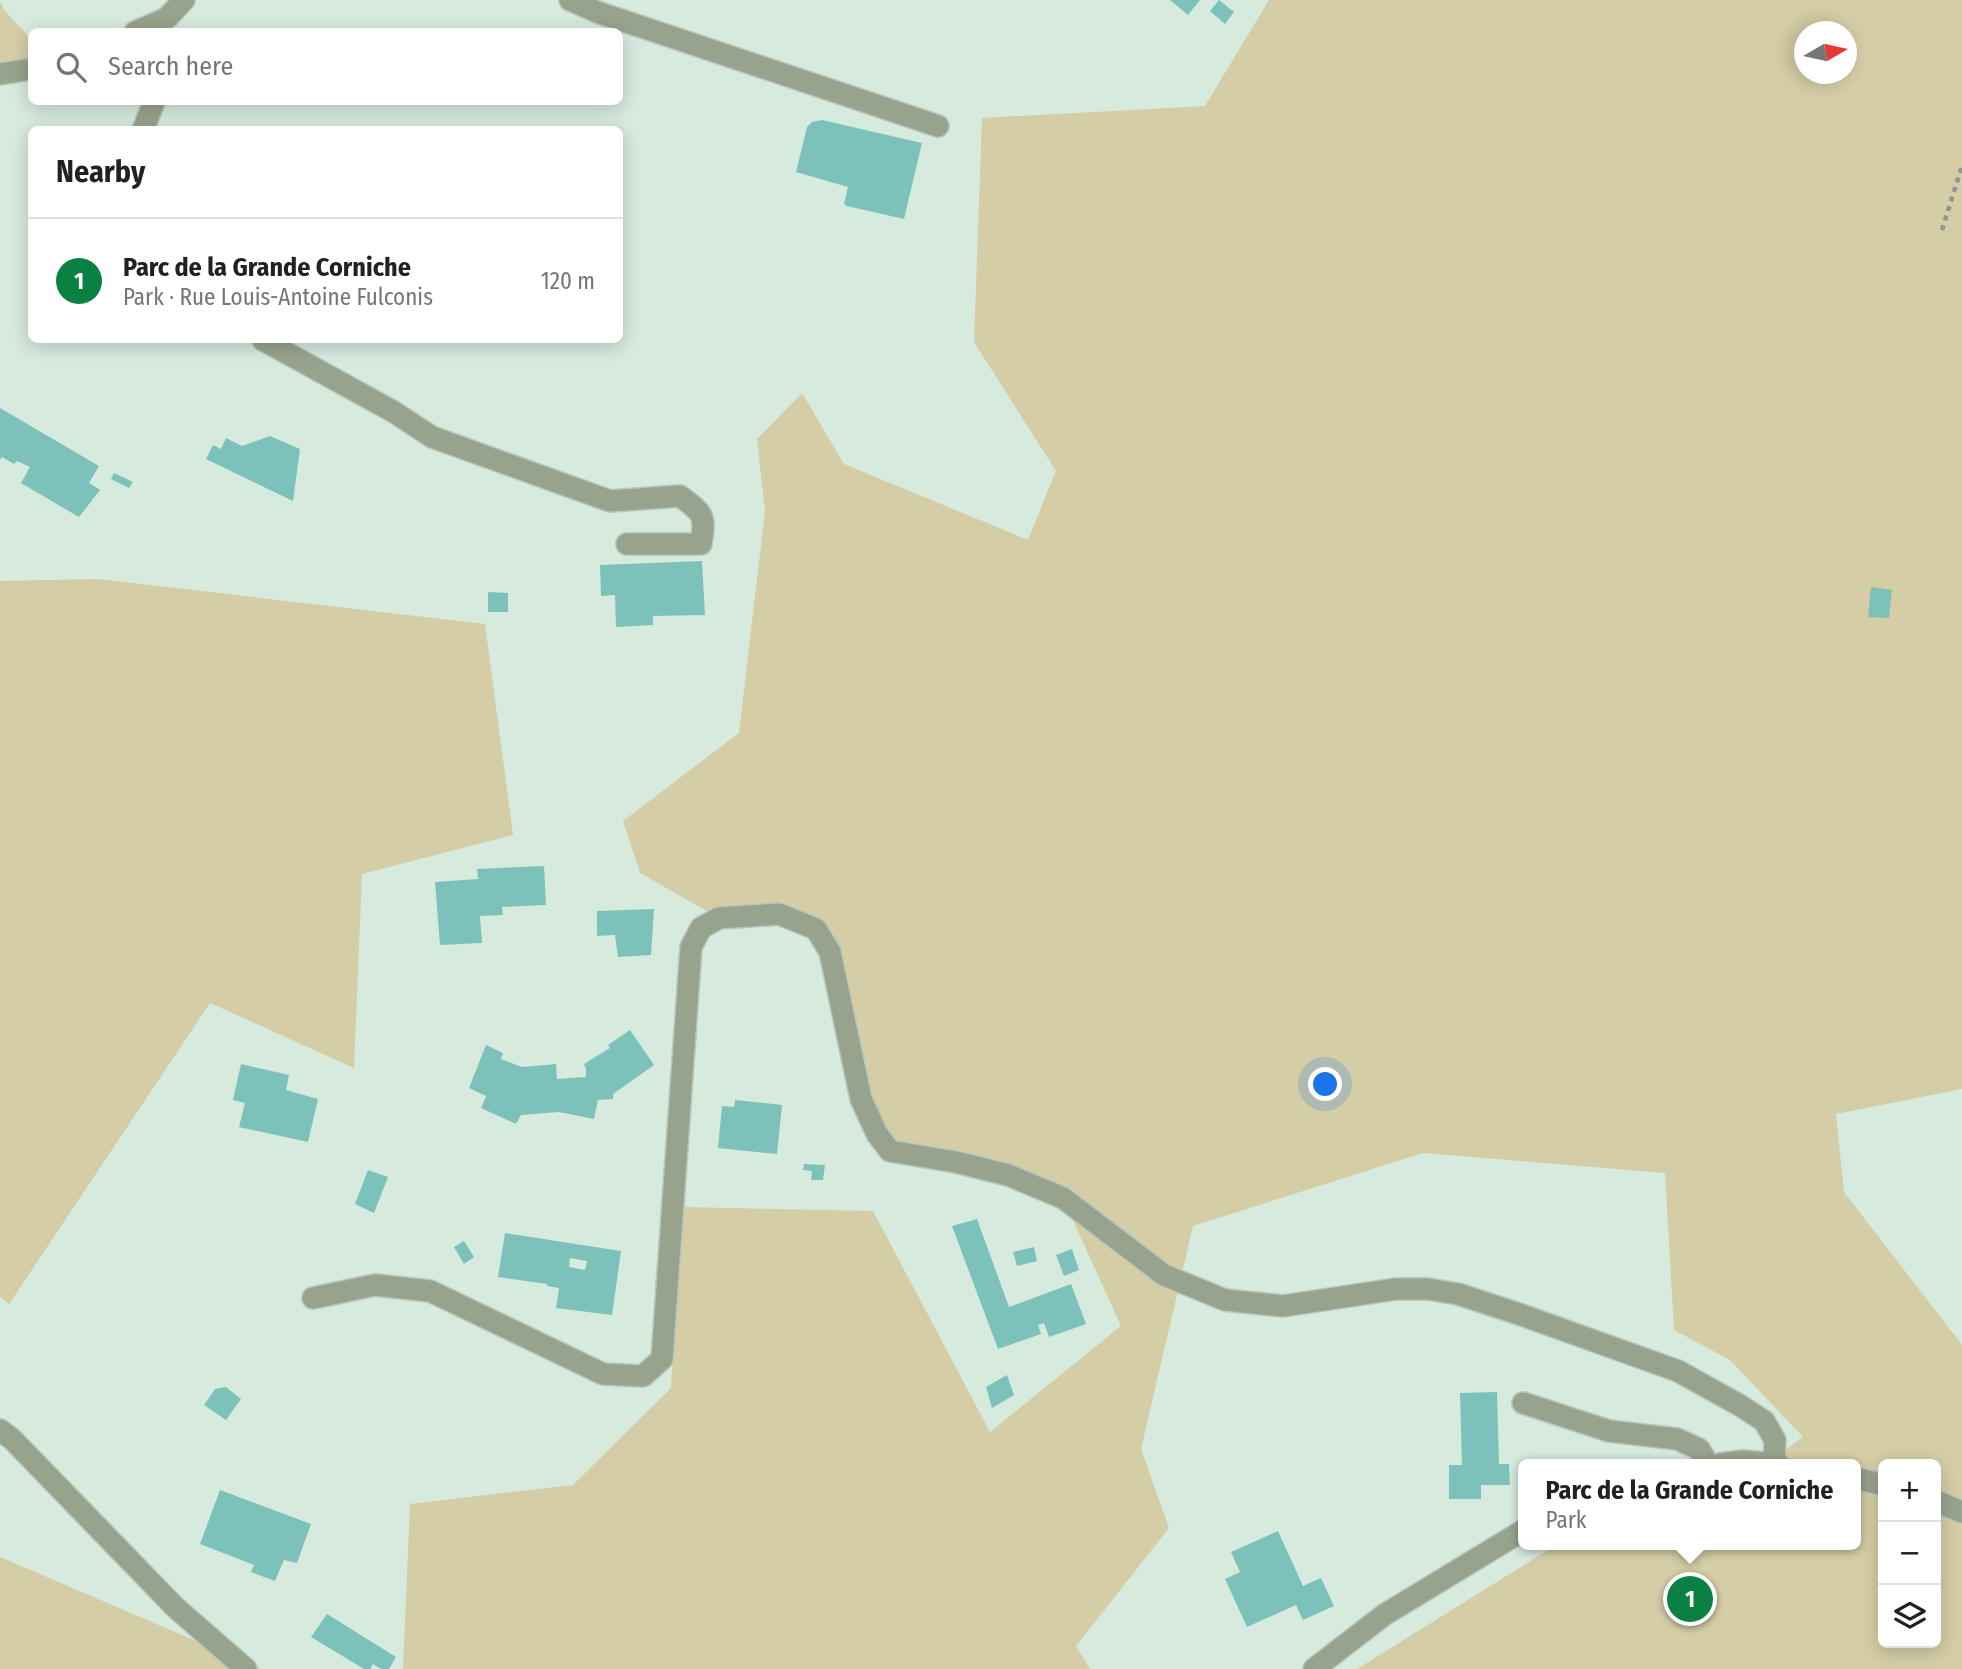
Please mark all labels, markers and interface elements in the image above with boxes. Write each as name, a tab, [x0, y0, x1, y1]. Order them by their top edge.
north arrow	[1794, 21, 1857, 84]
search box	[28, 28, 623, 105]
icon: search	[52, 48, 90, 86]
text: Search here	[108, 51, 233, 82]
text: Nearby	[56, 154, 145, 190]
text: Parc de la Grande Corniche	[123, 252, 411, 283]
text: 1	[74, 267, 84, 295]
text: 120 m	[541, 267, 595, 295]
text: Park · Rue Louis-Antoine Fulconis	[123, 283, 433, 311]
your location	[1308, 1067, 1342, 1101]
popup	[1518, 1459, 1861, 1550]
map controls	[1878, 1459, 1941, 1648]
button: +	[1878, 1459, 1941, 1522]
text: Parc de la Grande Corniche	[1546, 1475, 1833, 1506]
text: Park	[1546, 1506, 1586, 1534]
button: −	[1878, 1522, 1941, 1585]
pin: 1	[1667, 1573, 1713, 1625]
button: layers	[1878, 1585, 1941, 1648]

